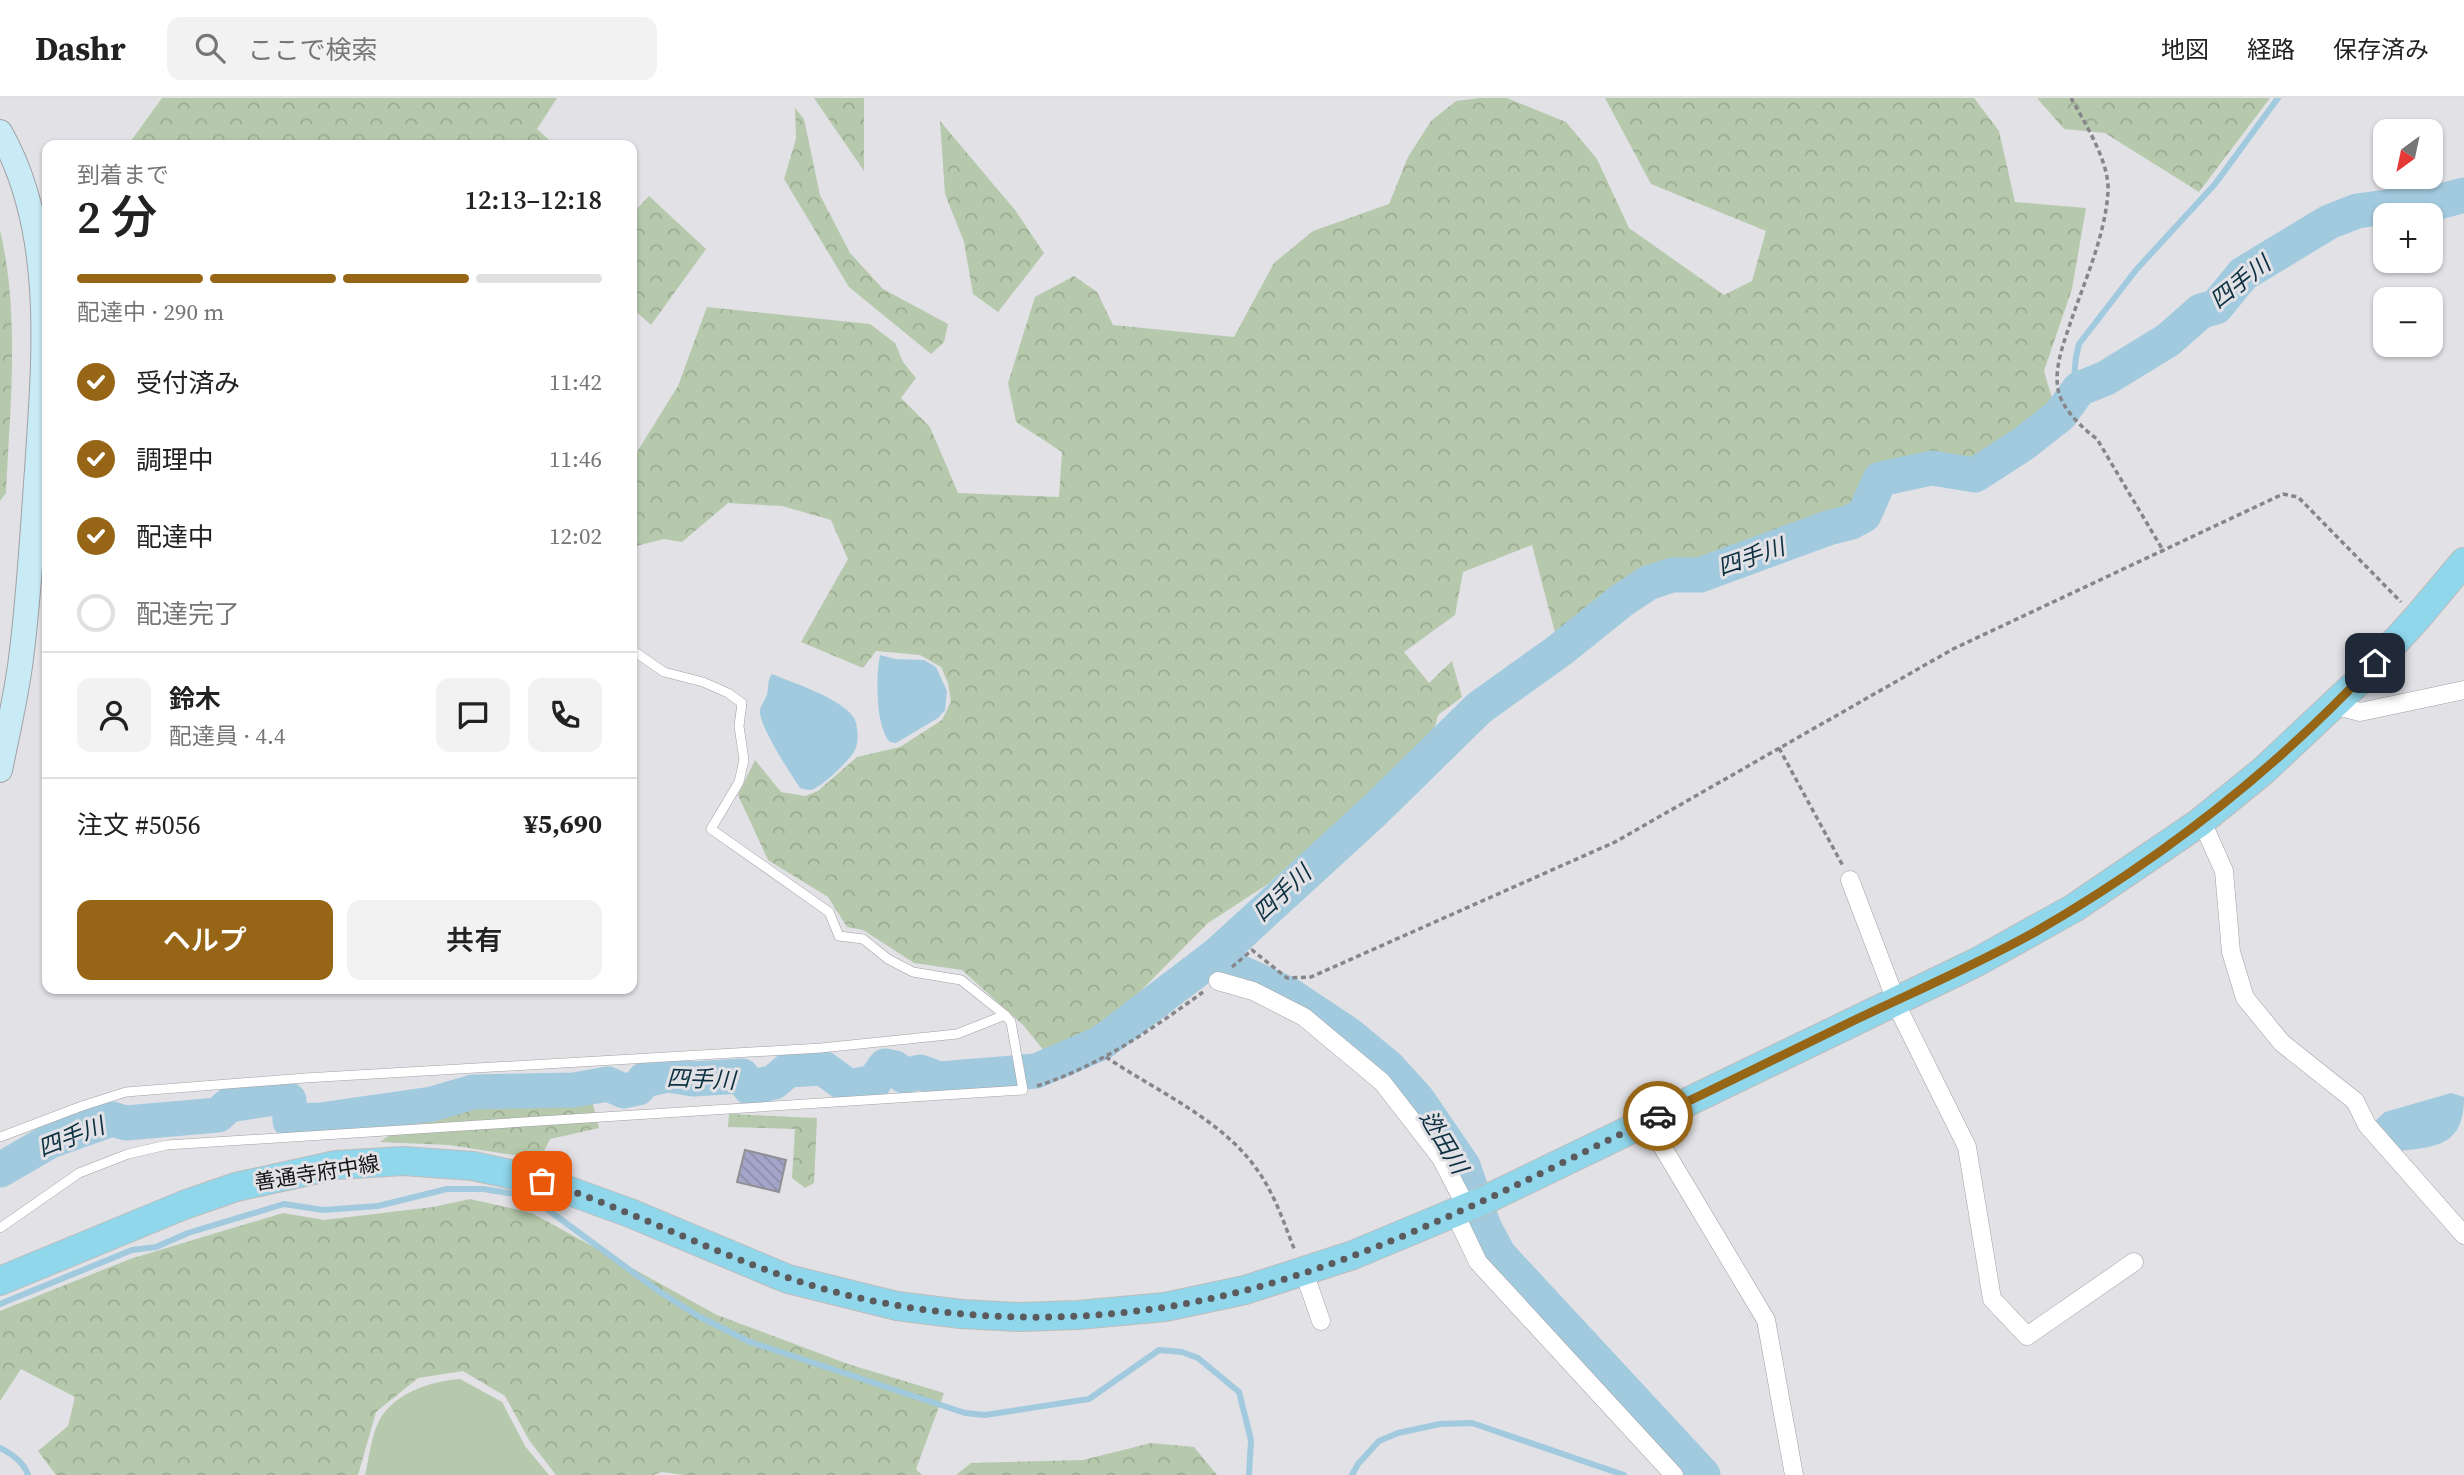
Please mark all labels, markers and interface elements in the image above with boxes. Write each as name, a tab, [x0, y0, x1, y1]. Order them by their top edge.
search box	[167, 17, 657, 80]
text: Dashr	[35, 26, 125, 71]
icon: search	[191, 29, 229, 67]
text: ここで検索	[247, 32, 378, 68]
text: 地図	[2161, 33, 2209, 66]
text: 経路	[2247, 33, 2295, 66]
text: 保存済み	[2333, 33, 2429, 66]
north arrow	[2373, 119, 2443, 189]
map controls	[2373, 119, 2443, 357]
text: 到着まで	[77, 159, 169, 191]
text: 12:13–12:18	[465, 182, 602, 218]
text: 2 分	[77, 185, 157, 248]
button: +	[2373, 203, 2443, 273]
water label: 四手川	[2203, 246, 2279, 316]
button: −	[2373, 287, 2443, 357]
text: 配達中 · 290 m	[77, 296, 224, 328]
icon: check	[77, 363, 115, 401]
text: 受付済み	[136, 365, 240, 401]
text: 11:42	[549, 366, 602, 398]
icon: check	[77, 440, 115, 478]
text: 調理中	[136, 442, 214, 478]
text: 11:46	[549, 443, 602, 475]
icon: check	[77, 517, 115, 555]
text: 配達中	[136, 519, 214, 555]
text: 12:02	[549, 520, 602, 552]
water label: 四手川	[1713, 530, 1792, 583]
text: 配達完了	[136, 596, 240, 632]
pin	[2345, 633, 2405, 693]
icon: home	[2356, 644, 2394, 682]
button: person	[77, 678, 151, 752]
button: chat	[436, 678, 510, 752]
button: phone	[528, 678, 602, 752]
text: 鈴木	[169, 681, 221, 717]
text: 配達員 · 4.4	[169, 720, 286, 752]
text: ¥5,690	[524, 806, 602, 842]
text: 注文 #5056	[77, 807, 201, 843]
water label: 四手川	[1246, 856, 1320, 928]
button: ヘルプ	[77, 900, 333, 980]
button: 共有	[347, 900, 602, 980]
water label: 四手川	[666, 1062, 739, 1096]
courier	[1623, 1081, 1693, 1151]
icon: car	[1639, 1097, 1677, 1135]
water label: 迯田川	[1413, 1104, 1477, 1182]
water label: 四手川	[33, 1109, 112, 1164]
street label: 善通寺府中線	[252, 1148, 381, 1197]
pin	[512, 1151, 572, 1211]
icon: bag	[523, 1162, 561, 1200]

